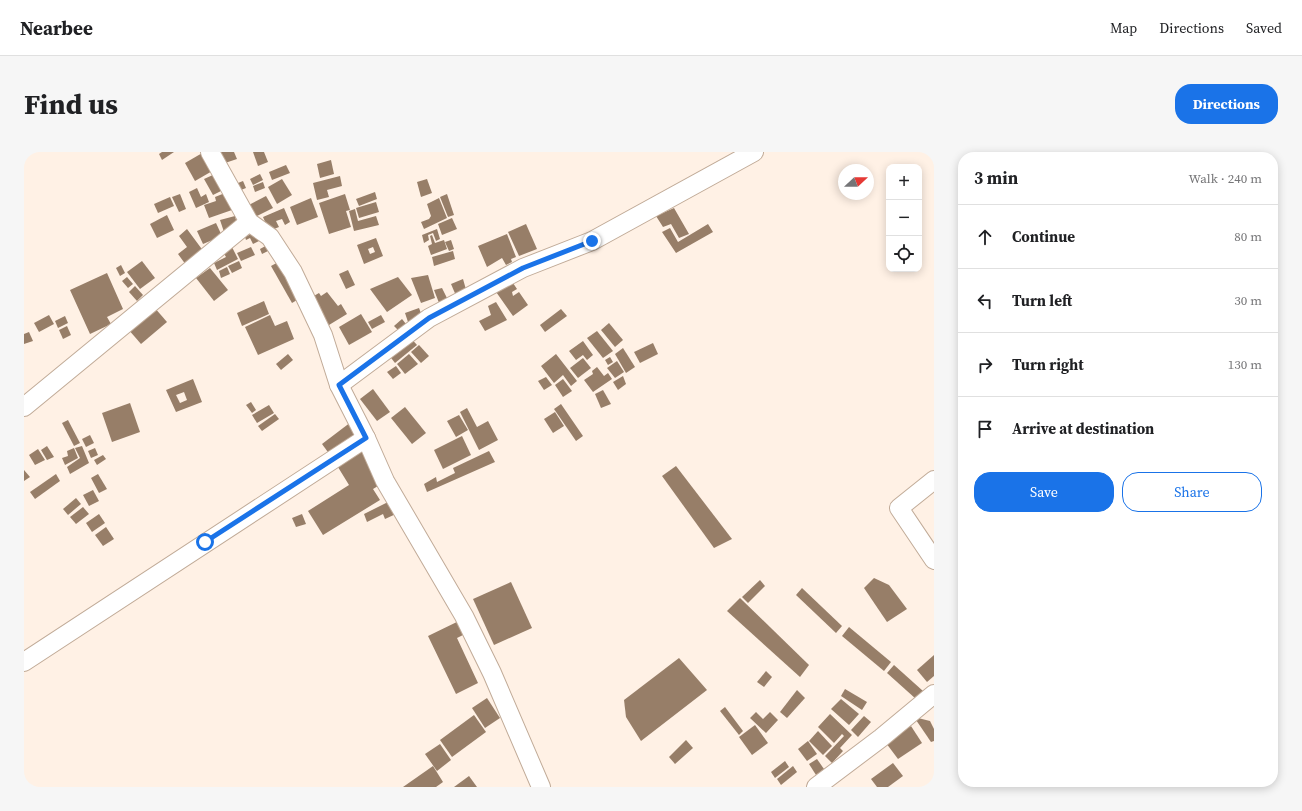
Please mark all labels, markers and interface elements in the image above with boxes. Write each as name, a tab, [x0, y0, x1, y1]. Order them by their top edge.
text: Nearbee	[20, 15, 93, 41]
text: Map	[1110, 18, 1137, 38]
text: Directions	[1159, 18, 1224, 38]
text: Saved	[1246, 18, 1282, 38]
button: Directions	[1175, 84, 1278, 124]
text: Find us	[24, 85, 118, 123]
north arrow	[838, 164, 874, 200]
map controls	[886, 164, 922, 272]
button: +	[886, 164, 922, 200]
text: 3 min	[974, 166, 1018, 190]
text: Walk · 240 m	[1189, 170, 1262, 187]
button: −	[886, 200, 922, 236]
icon: ahead	[974, 226, 996, 248]
text: Continue	[1012, 226, 1075, 247]
text: 80 m	[1234, 228, 1262, 245]
route end	[583, 232, 601, 250]
button: locate	[886, 236, 922, 272]
icon: left	[974, 290, 996, 312]
text: Turn left	[1012, 290, 1072, 311]
text: 30 m	[1234, 292, 1262, 309]
icon: right	[974, 354, 996, 376]
text: Turn right	[1012, 354, 1084, 375]
text: 130 m	[1228, 356, 1262, 373]
icon: arrive	[974, 418, 996, 440]
text: Arrive at destination	[1012, 418, 1154, 439]
button: Save	[974, 472, 1114, 512]
button: Share	[1122, 472, 1262, 512]
route start	[196, 533, 214, 551]

